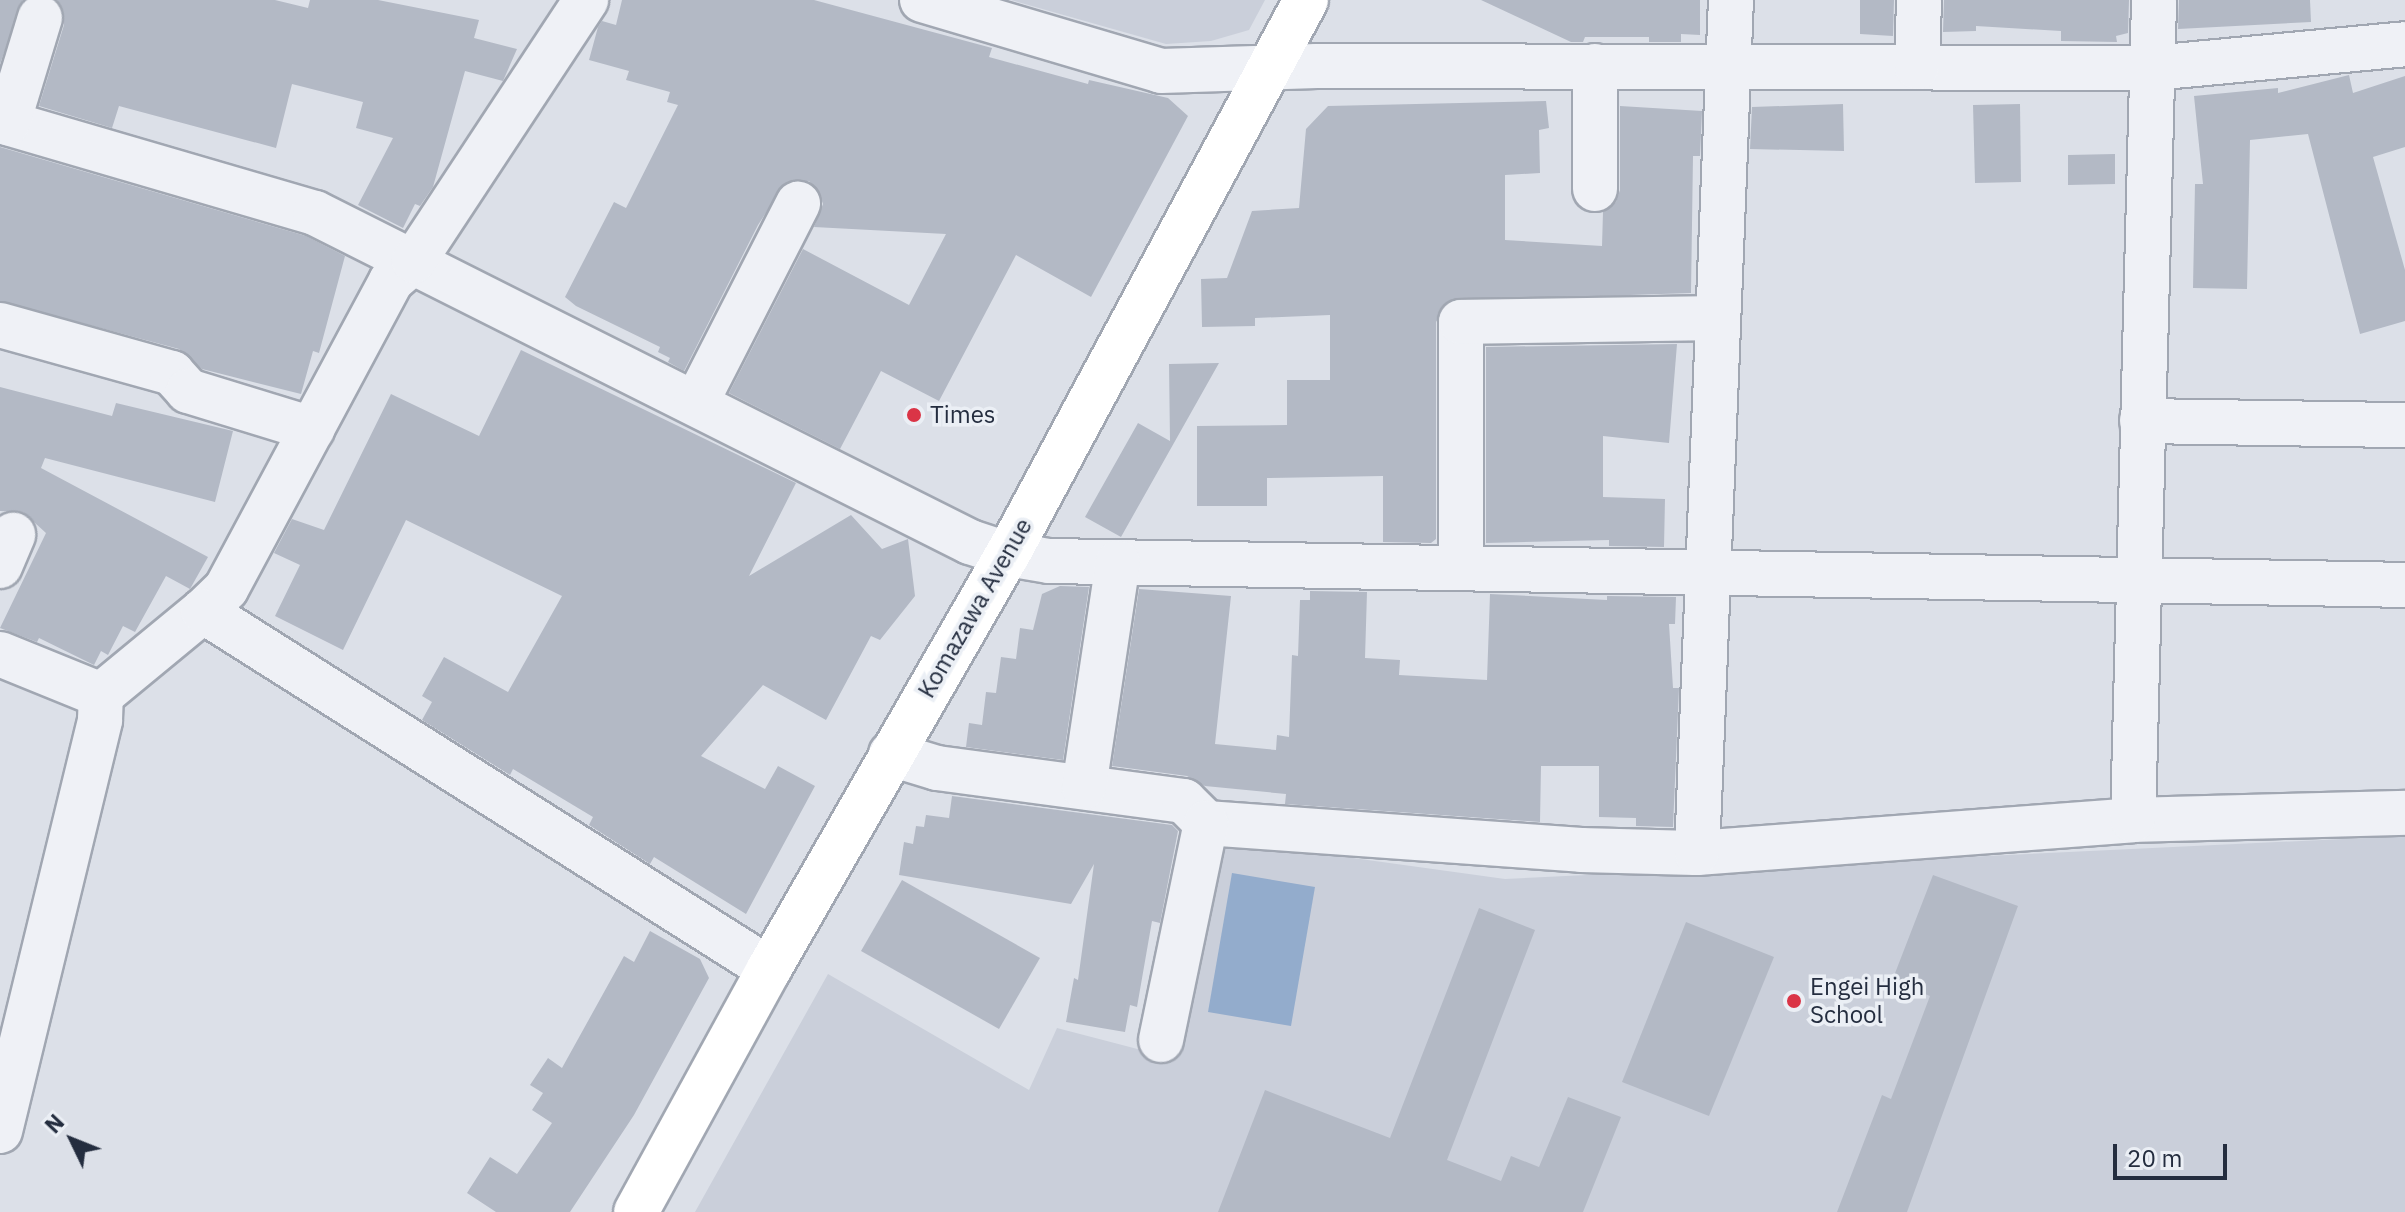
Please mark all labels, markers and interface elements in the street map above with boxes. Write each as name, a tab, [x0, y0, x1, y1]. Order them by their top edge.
place label: Times	[930, 401, 996, 429]
marker: Times	[905, 406, 923, 424]
street label: Komazawa Avenue	[912, 513, 1038, 703]
place label: Engei High School	[1810, 973, 1924, 1029]
marker: Engei High School	[1785, 992, 1803, 1010]
north arrow	[32, 1100, 112, 1180]
text: N	[38, 1108, 70, 1139]
scale bar	[2117, 1128, 2231, 1178]
text: 20 m	[2127, 1142, 2182, 1174]

